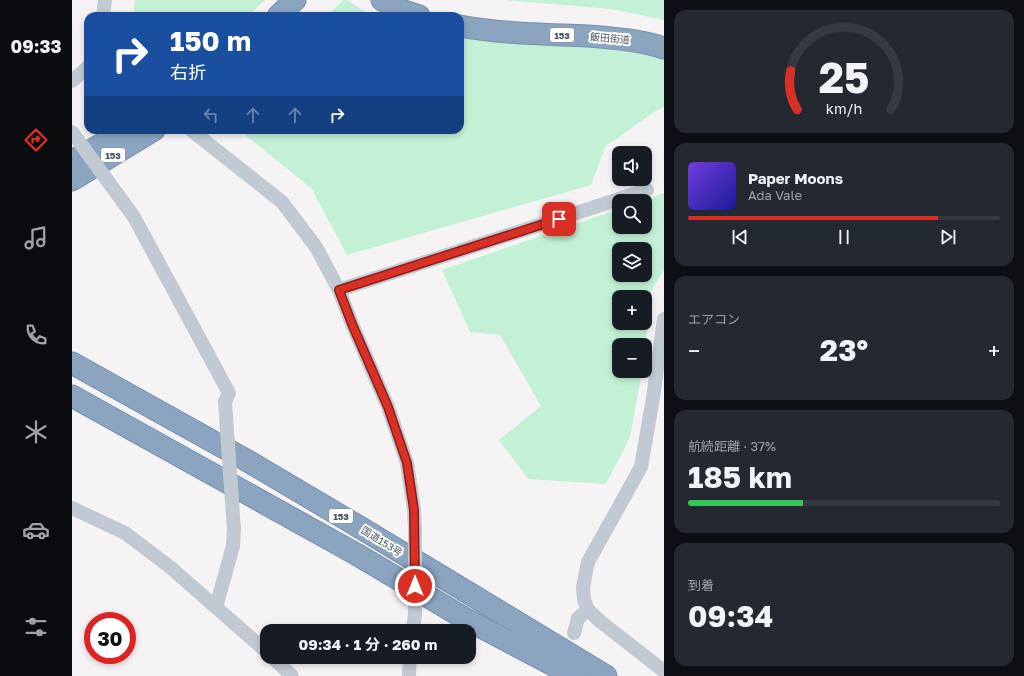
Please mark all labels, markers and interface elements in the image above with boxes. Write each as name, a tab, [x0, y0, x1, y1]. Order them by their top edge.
text: 150 m	[170, 24, 251, 57]
icon: right	[104, 28, 156, 80]
road number: 153	[550, 28, 574, 42]
street label: 飯田街道	[590, 30, 630, 46]
text: 09:33	[11, 35, 61, 57]
text: 25	[819, 51, 869, 101]
text: 右折	[170, 61, 206, 83]
text: km/h	[826, 99, 862, 116]
icon: left	[200, 104, 222, 126]
icon: ahead	[242, 104, 264, 126]
icon: ahead	[284, 104, 306, 126]
icon: right	[326, 104, 348, 126]
icon: directions	[22, 126, 50, 154]
map controls	[612, 146, 652, 378]
button: sound	[612, 146, 652, 186]
road number: 153	[101, 148, 125, 162]
text: Paper Moons	[748, 169, 843, 187]
text: Ada Vale	[748, 187, 802, 203]
button: search	[612, 194, 652, 234]
pin	[542, 202, 576, 236]
icon: arrive	[548, 208, 570, 230]
icon: music	[22, 224, 50, 252]
icon: previous	[729, 226, 751, 248]
icon: pause	[833, 226, 855, 248]
icon: next	[937, 226, 959, 248]
button: layers	[612, 242, 652, 282]
button: +	[612, 290, 652, 330]
text: エアコン	[688, 311, 740, 327]
icon: phone	[22, 321, 50, 349]
text: 23°	[820, 332, 868, 368]
text: −	[688, 337, 700, 364]
text: +	[988, 337, 1000, 364]
button: −	[612, 338, 652, 378]
icon: climate	[22, 418, 50, 446]
text: 航続距離 · 37%	[688, 438, 776, 454]
text: 185 km	[688, 459, 792, 495]
road number: 153	[329, 509, 353, 523]
icon: car	[22, 516, 50, 544]
street label: 国道153号	[359, 524, 405, 558]
position arrow	[394, 565, 436, 607]
text: 到着	[688, 577, 714, 593]
text: 09:34	[688, 598, 773, 634]
speed limit sign: 30	[84, 612, 136, 664]
icon: filters	[22, 613, 50, 641]
text: 09:34 · 1 分 · 260 m	[299, 635, 437, 653]

